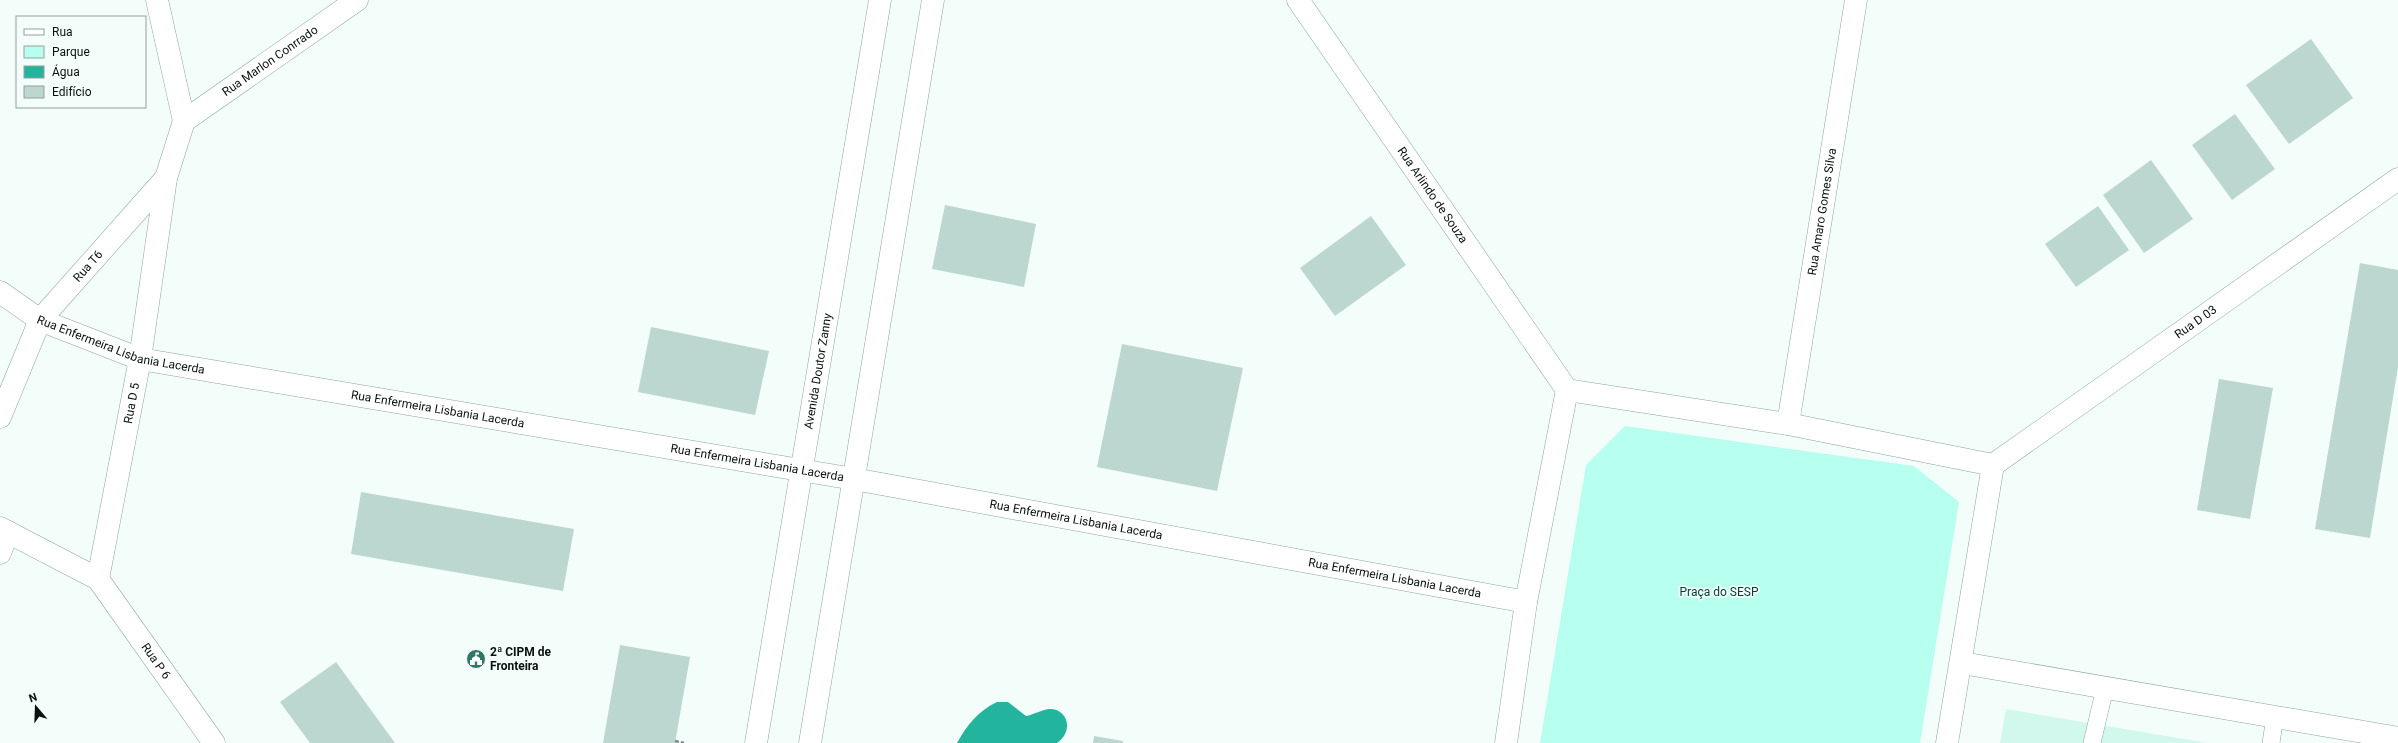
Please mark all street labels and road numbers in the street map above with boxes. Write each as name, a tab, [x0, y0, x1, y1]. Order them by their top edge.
street label: Rua Marlon Conrrado	[220, 22, 321, 99]
street label: Rua Arlindo de Souza	[1395, 144, 1471, 246]
street label: Rua Amaro Gomes Silva	[1805, 147, 1839, 276]
street label: Rua T6	[70, 247, 106, 285]
street label: Rua D 03	[2172, 302, 2219, 341]
street label: Avenida Doutor Zanny	[802, 312, 835, 430]
street label: Rua Enfermeira Lisbania Lacerda	[35, 313, 206, 377]
street label: Rua D 5	[121, 381, 142, 425]
street label: Rua Enfermeira Lisbania Lacerda	[350, 388, 525, 430]
street label: Rua Enfermeira Lisbania Lacerda	[669, 441, 845, 484]
street label: Rua Enfermeira Lisbania Lacerda	[989, 497, 1164, 542]
street label: Rua Enfermeira Lisbania Lacerda	[1307, 555, 1482, 601]
street label: Rua P 6	[139, 640, 174, 682]

